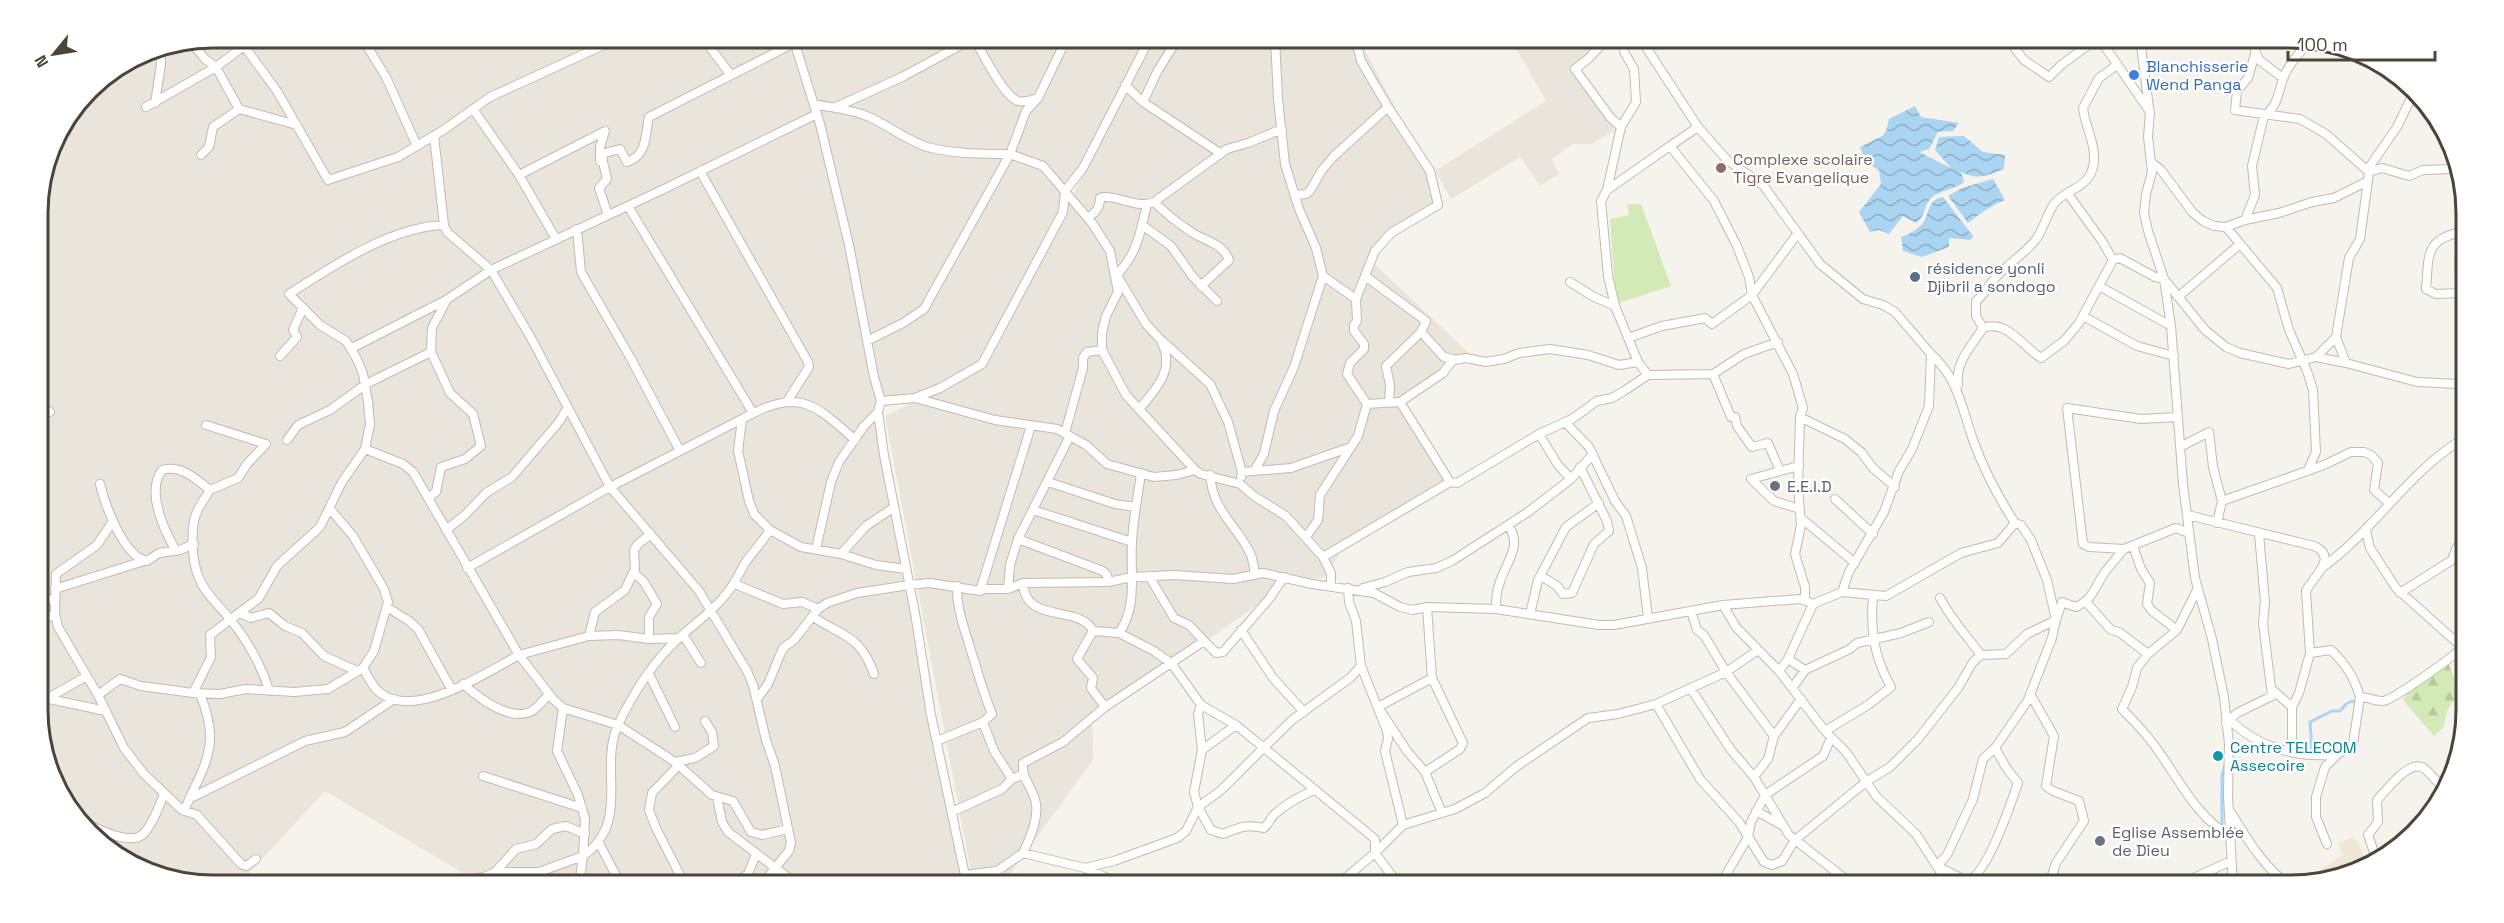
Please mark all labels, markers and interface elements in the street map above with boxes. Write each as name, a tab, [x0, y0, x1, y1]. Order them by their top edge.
north arrow	[24, 24, 84, 84]
scale bar	[2288, 24, 2435, 62]
text: 100 m	[2297, 33, 2348, 56]
text: N	[30, 51, 53, 71]
place label: Blanchisserie Wend Panga	[2146, 56, 2249, 95]
marker: Blanchisserie Wend Panga	[2127, 68, 2141, 82]
place label: Complexe scolaire Tigre Evangelique	[1733, 149, 1873, 188]
marker: Complexe scolaire Tigre Evangelique	[1714, 161, 1728, 175]
place label: résidence yonli Djibril a sondogo	[1927, 258, 2056, 297]
marker: résidence yonli Djibril a sondogo	[1908, 270, 1922, 284]
place label: E.E.I.D	[1787, 476, 1832, 497]
marker: E.E.I.D	[1768, 479, 1782, 493]
place label: Centre TELECOM Assecoire	[2230, 737, 2357, 776]
marker: Centre TELECOM Assecoire	[2211, 749, 2225, 763]
place label: Eglise Assemblée de Dieu	[2112, 822, 2244, 861]
marker: Eglise Assemblée de Dieu	[2093, 834, 2107, 848]

